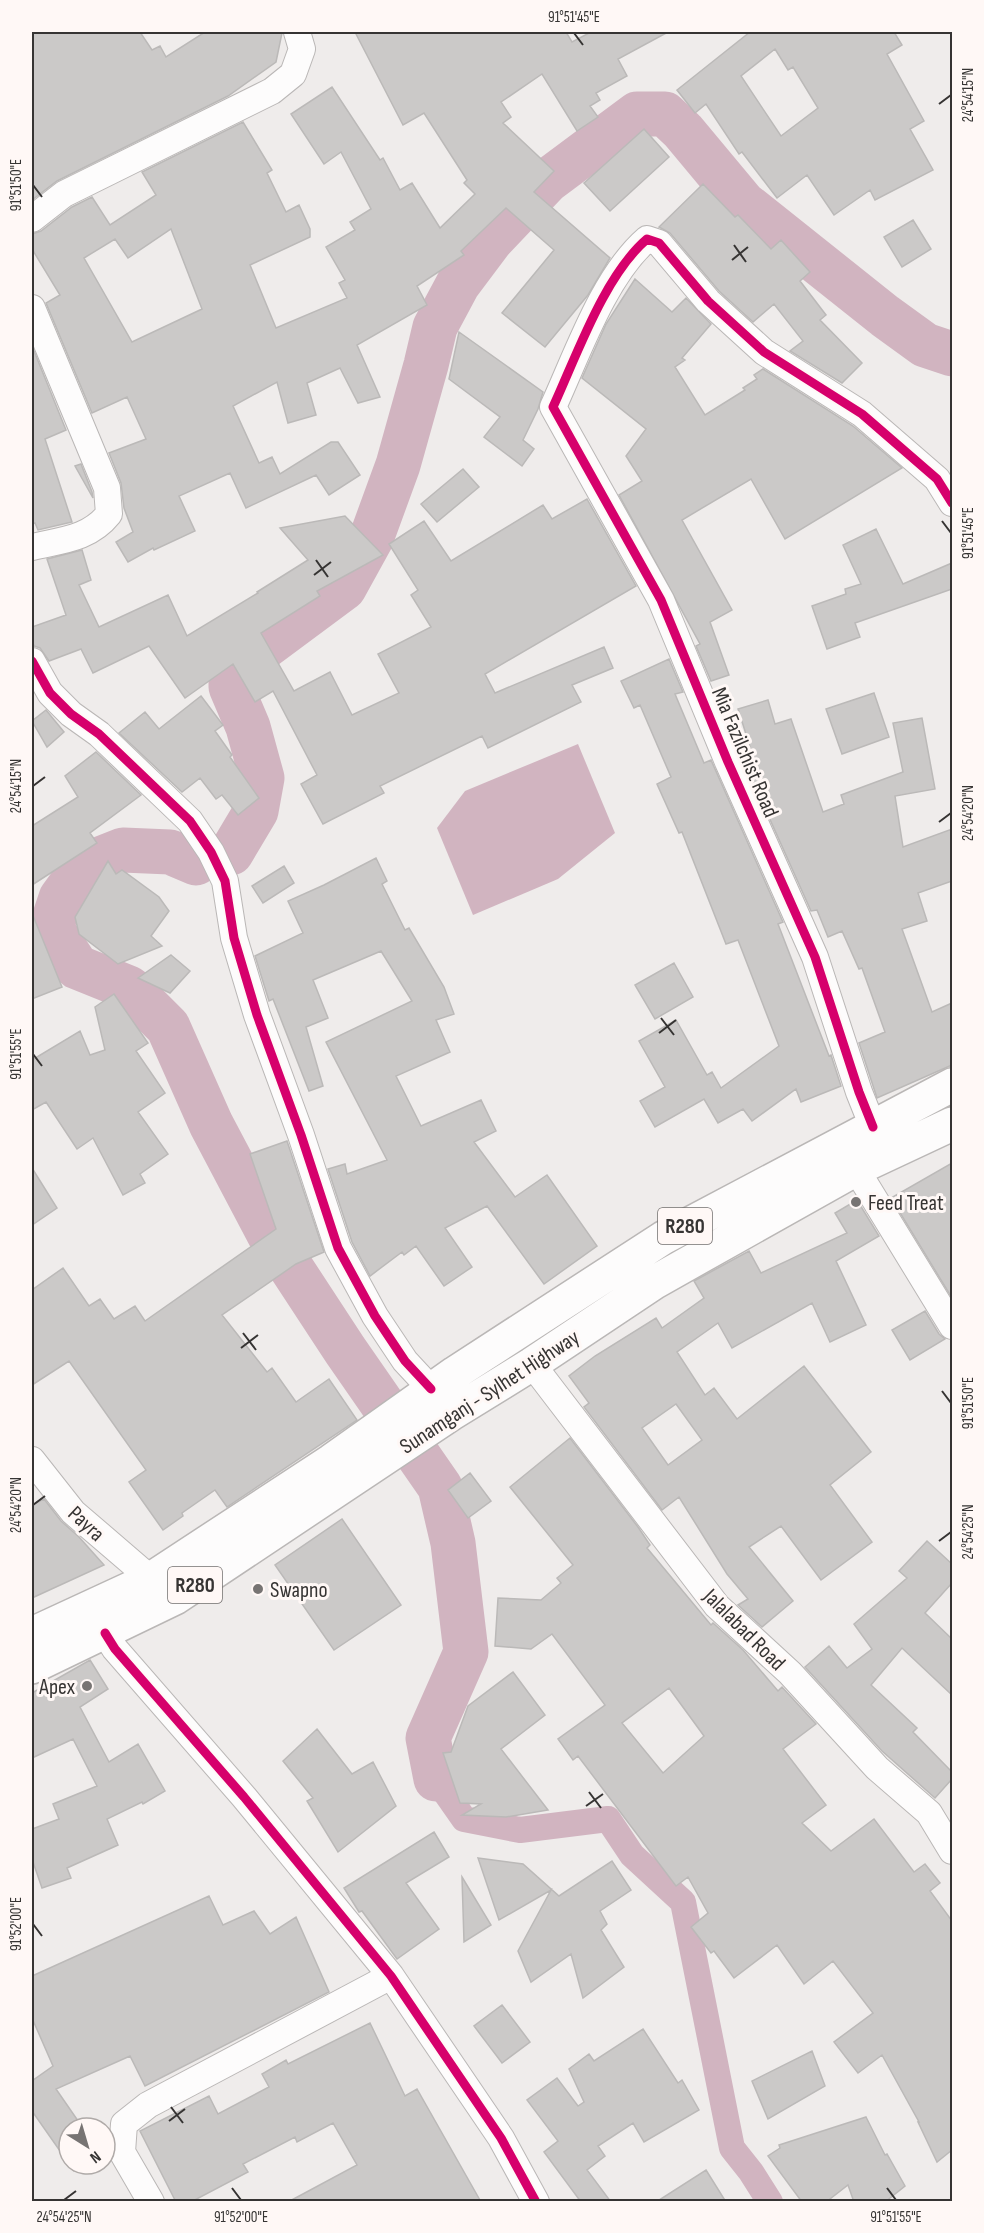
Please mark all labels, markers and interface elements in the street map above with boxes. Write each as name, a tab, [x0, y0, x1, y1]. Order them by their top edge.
text: 91°51'45"E	[548, 8, 600, 27]
text: 24°54'15"N	[959, 68, 978, 122]
text: 91°51'50"E	[7, 159, 26, 211]
text: 91°51'45"E	[959, 507, 978, 559]
street label: Mia Fazilchist Road	[705, 683, 784, 822]
text: 24°54'15"N	[7, 759, 26, 813]
text: 24°54'20"N	[959, 785, 978, 841]
text: 91°51'55"E	[7, 1028, 26, 1080]
place label: Feed Treat	[868, 1190, 944, 1217]
marker: Feed Treat	[849, 1195, 863, 1209]
road number: R280	[658, 1208, 712, 1244]
street label: Sunamganj - Sylhet Highway	[395, 1324, 585, 1460]
text: 91°51'50"E	[959, 1377, 978, 1429]
text: 24°54'20"N	[7, 1477, 26, 1533]
street label: Payra	[62, 1500, 110, 1548]
text: 24°54'25"N	[959, 1504, 978, 1560]
road number: R280	[168, 1567, 222, 1603]
place label: Swapno	[270, 1577, 328, 1604]
marker: Swapno	[251, 1582, 265, 1596]
street label: Jalalabad Road	[697, 1583, 791, 1677]
place label: Apex	[38, 1674, 76, 1701]
marker: Apex	[80, 1679, 94, 1693]
text: 91°52'00"E	[7, 1897, 26, 1951]
north arrow	[57, 2116, 117, 2176]
text: N	[86, 2147, 104, 2167]
text: 24°54'25"N	[36, 2208, 92, 2227]
text: 91°52'00"E	[214, 2208, 268, 2227]
text: 91°51'55"E	[870, 2208, 922, 2227]

